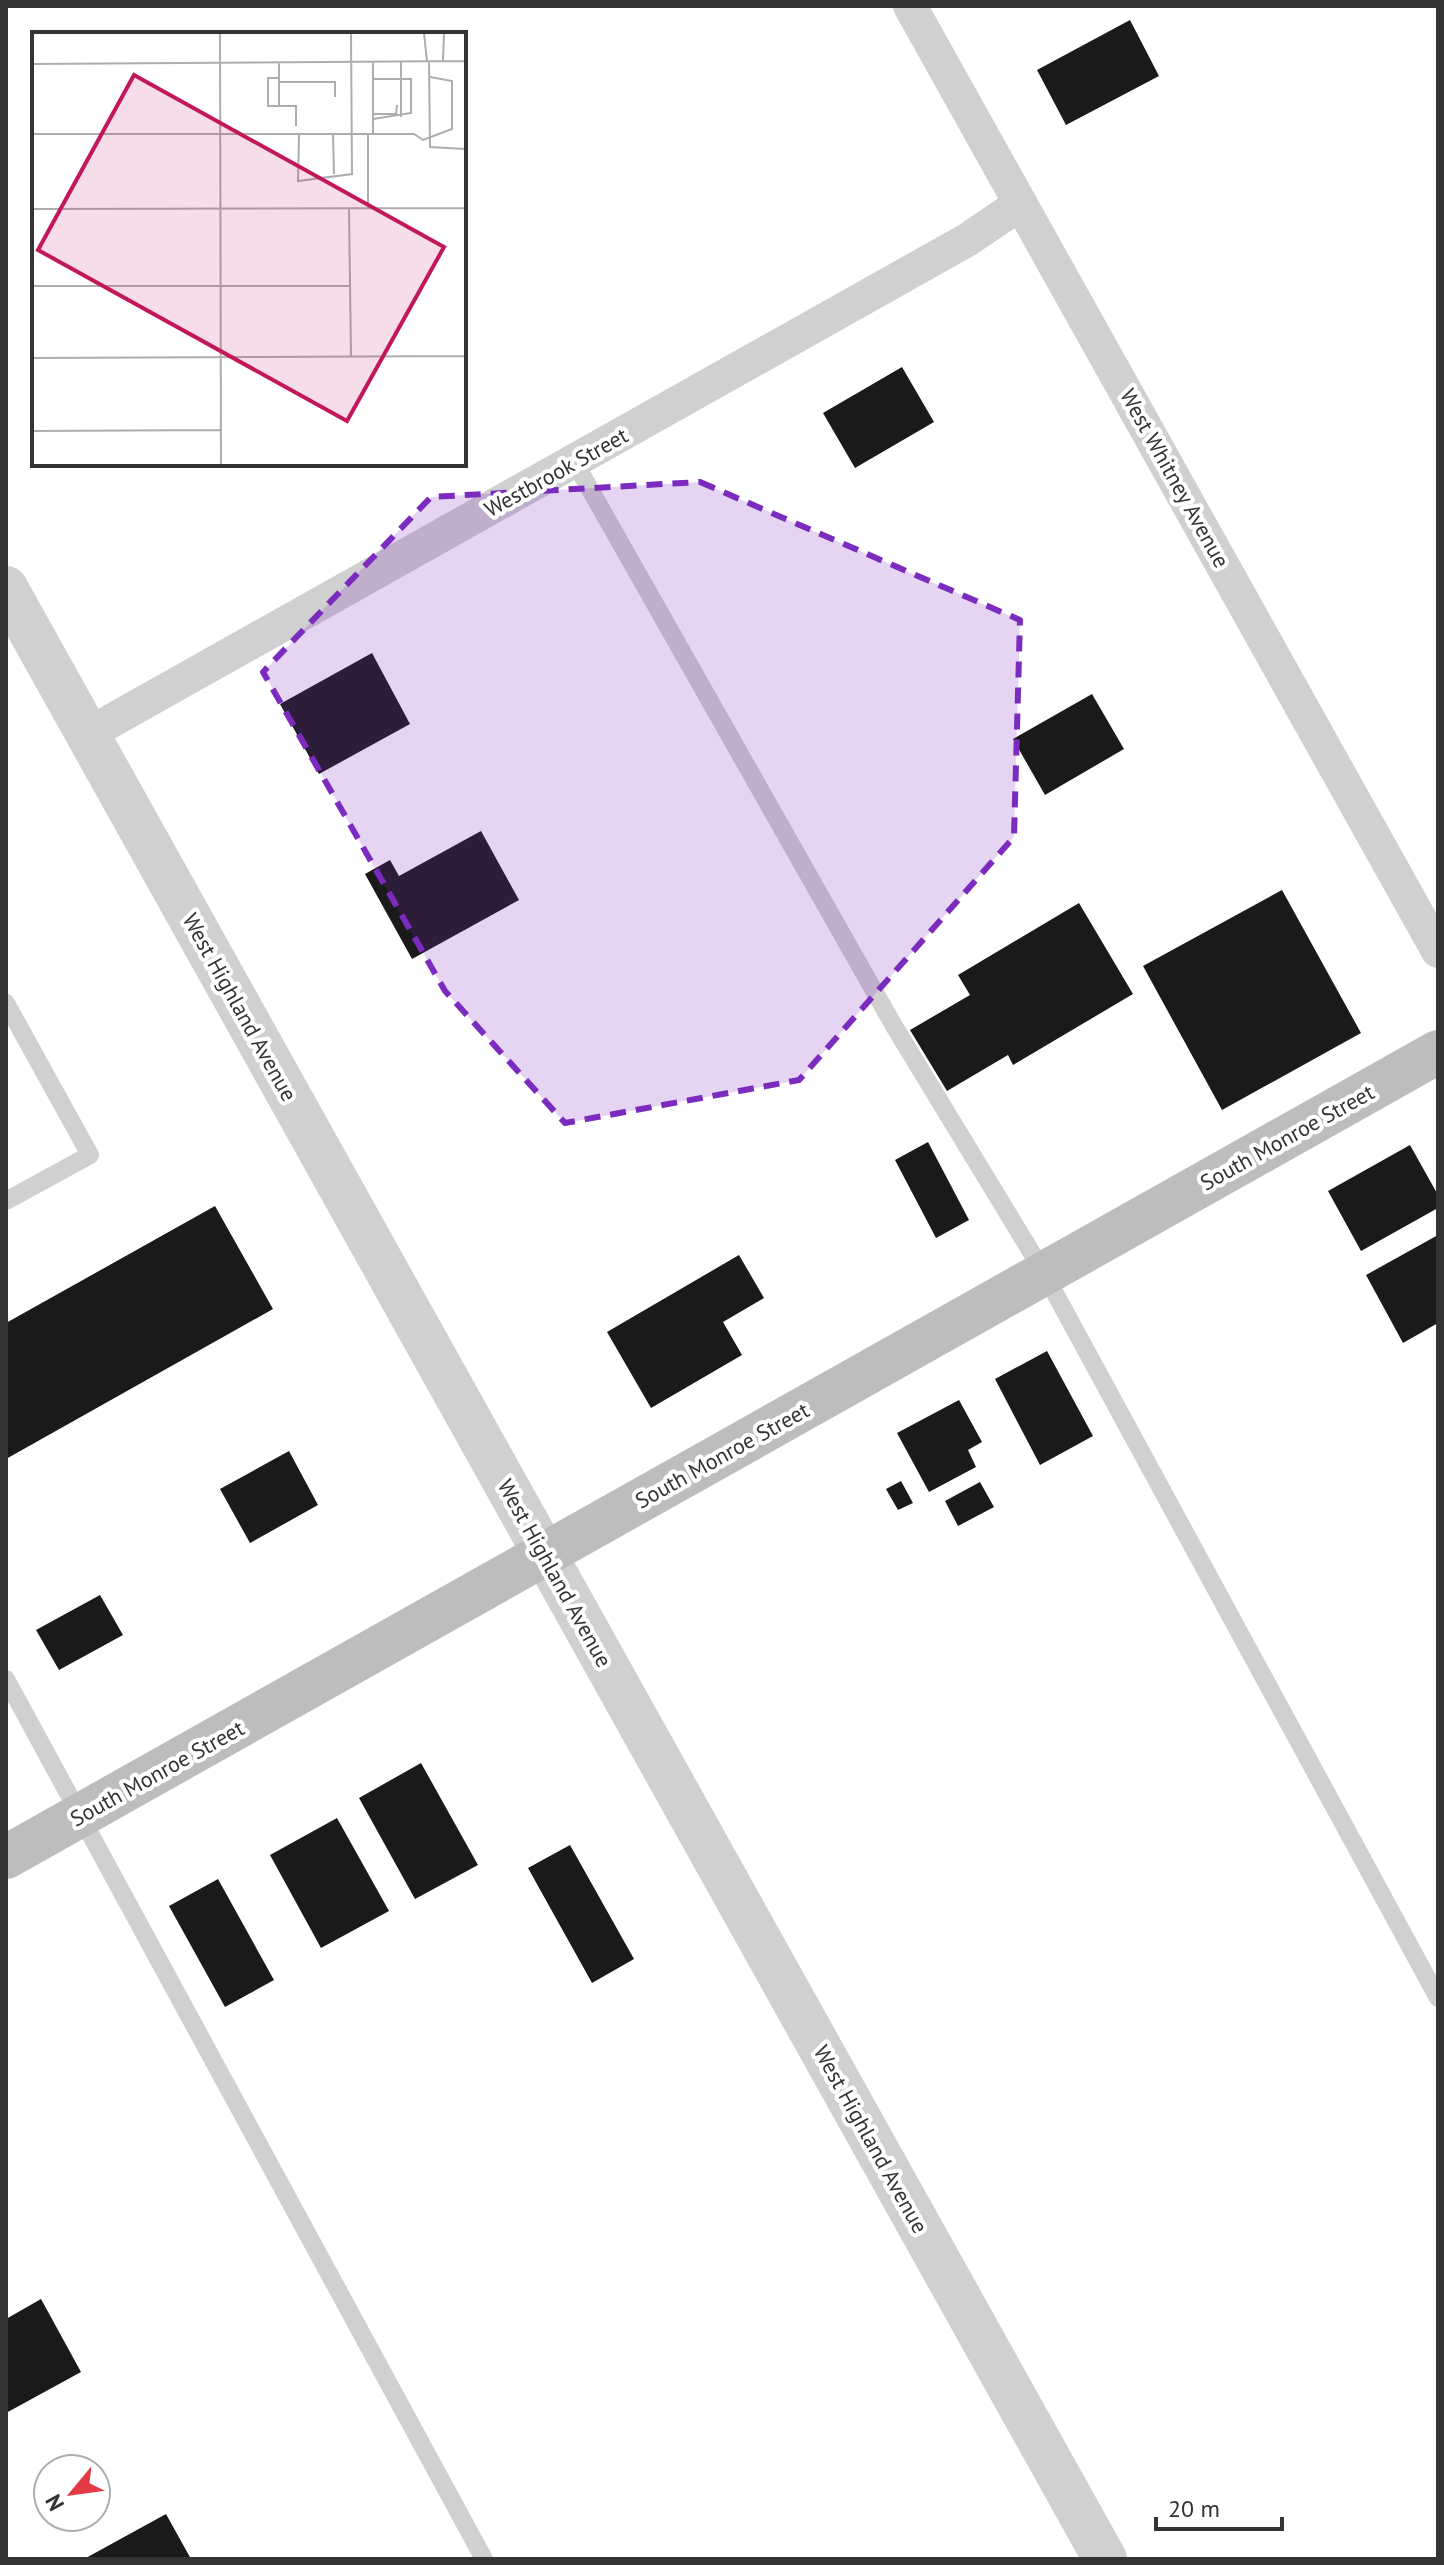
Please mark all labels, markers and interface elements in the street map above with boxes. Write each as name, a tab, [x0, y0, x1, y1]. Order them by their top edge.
inset map	[32, 32, 466, 466]
street label: West Whitney Avenue	[1114, 384, 1236, 572]
street label: Westbrook Street	[479, 421, 633, 523]
street label: West Highland Avenue	[177, 908, 303, 1106]
street label: South Monroe Street	[1195, 1077, 1379, 1196]
street label: South Monroe Street	[630, 1395, 814, 1514]
street label: West Highland Avenue	[492, 1474, 618, 1672]
street label: South Monroe Street	[65, 1713, 249, 1832]
street label: West Highland Avenue	[808, 2040, 934, 2238]
north arrow	[32, 2453, 112, 2533]
scale bar	[1156, 2481, 1282, 2531]
text: N	[39, 2490, 70, 2516]
text: 20 m	[1168, 2493, 1220, 2524]

